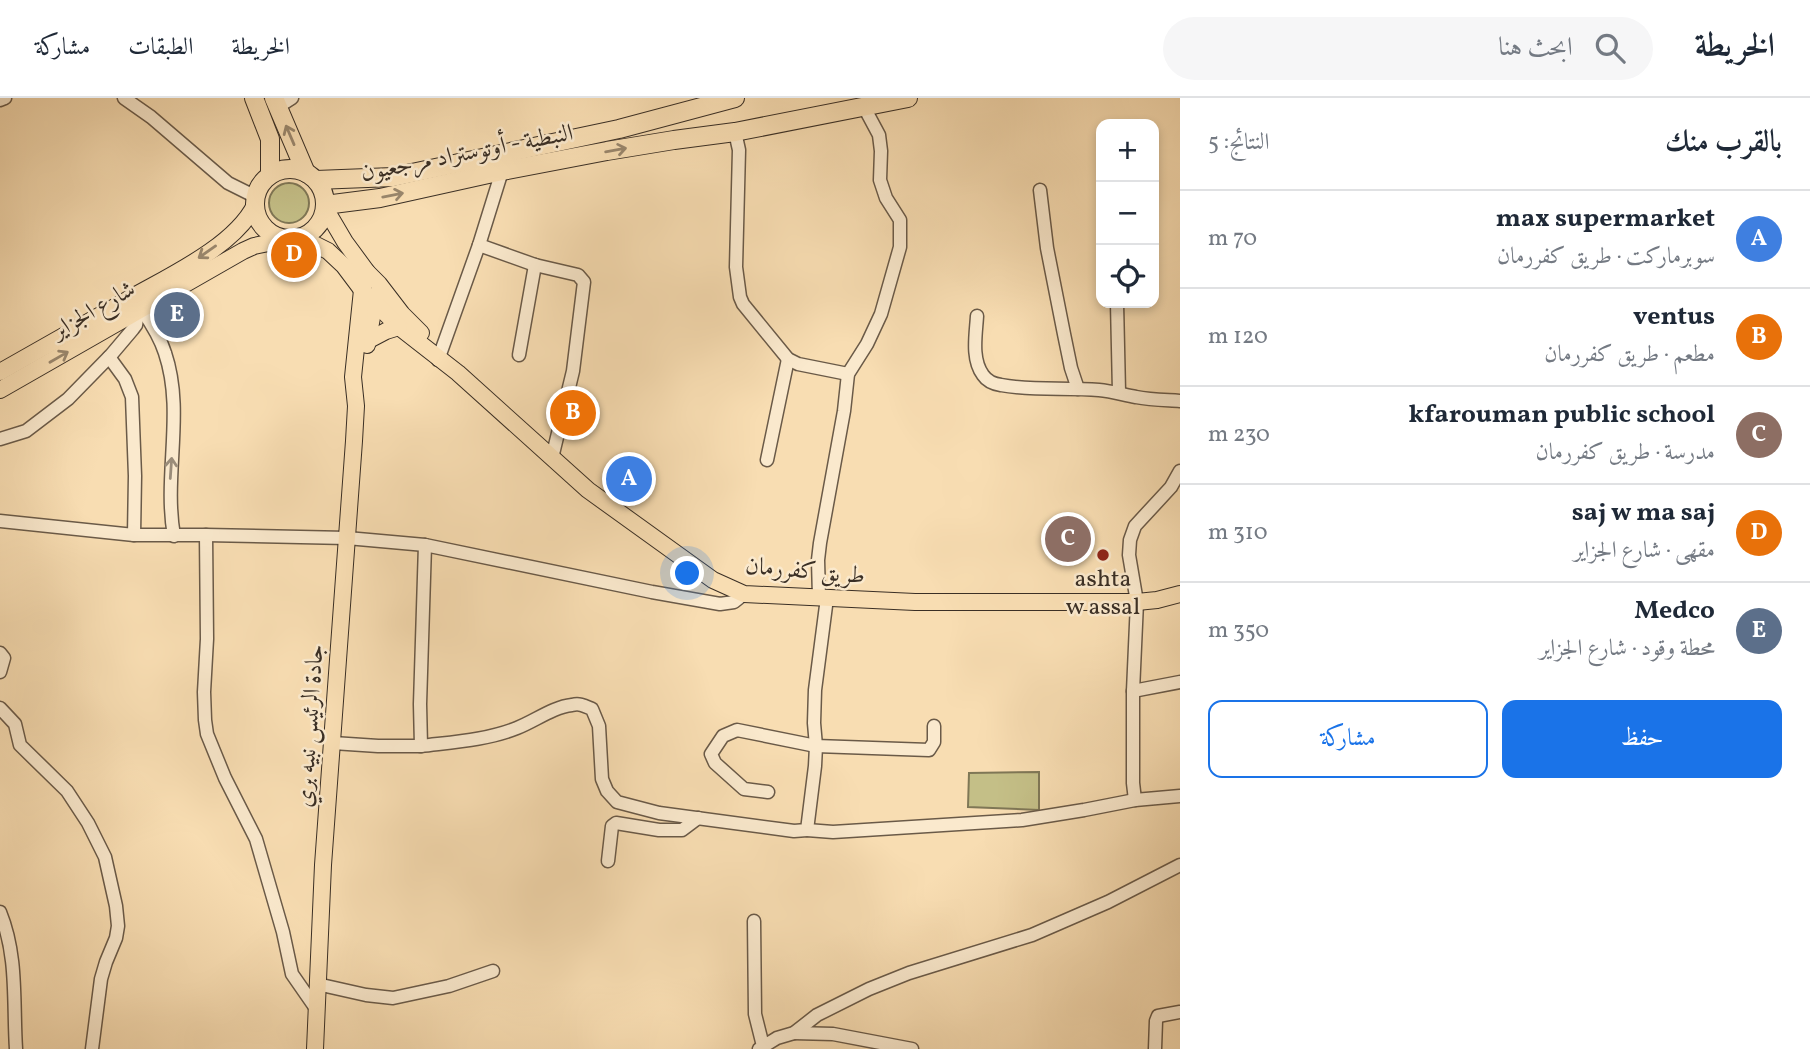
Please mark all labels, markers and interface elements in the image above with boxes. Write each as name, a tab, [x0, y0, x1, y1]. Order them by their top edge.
search box	[1163, 17, 1653, 80]
text: الخريطة	[1695, 25, 1775, 71]
icon: search	[1591, 29, 1629, 67]
text: ابحث هنا	[1498, 30, 1573, 66]
text: مشاركة	[35, 31, 90, 65]
text: الطبقات	[128, 31, 194, 65]
text: الخريطة	[232, 31, 290, 65]
street label: النبطية - أوتوستراد مرجعيون	[358, 115, 576, 191]
map controls	[1096, 119, 1159, 308]
button: +	[1096, 119, 1159, 182]
text: بالقرب منك	[1665, 122, 1782, 164]
one-way arrow	[283, 125, 296, 147]
text: النتائج: 5	[1208, 127, 1270, 159]
one-way arrow	[604, 143, 627, 156]
button: −	[1096, 182, 1159, 245]
one-way arrow	[381, 188, 404, 202]
text: max supermarket	[1496, 201, 1715, 237]
text: 70 m	[1208, 223, 1257, 255]
text: A	[1751, 223, 1767, 255]
pin: D	[271, 229, 317, 281]
text: سوبرماركت · طريق كفررمان	[1497, 241, 1715, 273]
one-way arrow	[198, 245, 217, 259]
button: locate	[1096, 245, 1159, 308]
street label: شارع الجزاير	[43, 273, 143, 351]
pin: E	[154, 289, 200, 341]
text: ventus	[1633, 299, 1715, 335]
text: 120 m	[1208, 321, 1268, 353]
text: B	[1751, 321, 1767, 353]
text: مطعم · طريق كفررمان	[1544, 339, 1715, 371]
one-way arrow	[49, 350, 69, 364]
pin: B	[550, 387, 596, 439]
text: kfarouman public school	[1409, 397, 1715, 433]
text: 230 m	[1208, 419, 1270, 451]
text: C	[1752, 419, 1766, 451]
text: مدرسة · طريق كفررمان	[1536, 437, 1715, 469]
pin: A	[606, 453, 652, 505]
one-way arrow	[165, 457, 178, 480]
text: saj w ma saj	[1572, 495, 1715, 531]
pin: C	[1045, 513, 1091, 565]
text: 310 m	[1208, 517, 1268, 549]
text: D	[1751, 517, 1767, 549]
text: مقهى · شارع الجزاير	[1573, 535, 1715, 567]
marker: ashta w assal	[1095, 547, 1111, 563]
street label: طريق كفررمان	[744, 550, 866, 594]
your location	[670, 556, 704, 590]
place label: ashta w assal	[1066, 563, 1140, 625]
text: Medco	[1634, 593, 1715, 629]
text: 350 m	[1208, 615, 1269, 647]
text: E	[1752, 615, 1766, 647]
text: محطة وقود · شارع الجزاير	[1539, 633, 1715, 665]
street label: جادة الرئيس نبيه بري	[288, 643, 334, 809]
button: مشاركة	[1208, 700, 1488, 778]
button: حفظ	[1502, 700, 1782, 778]

